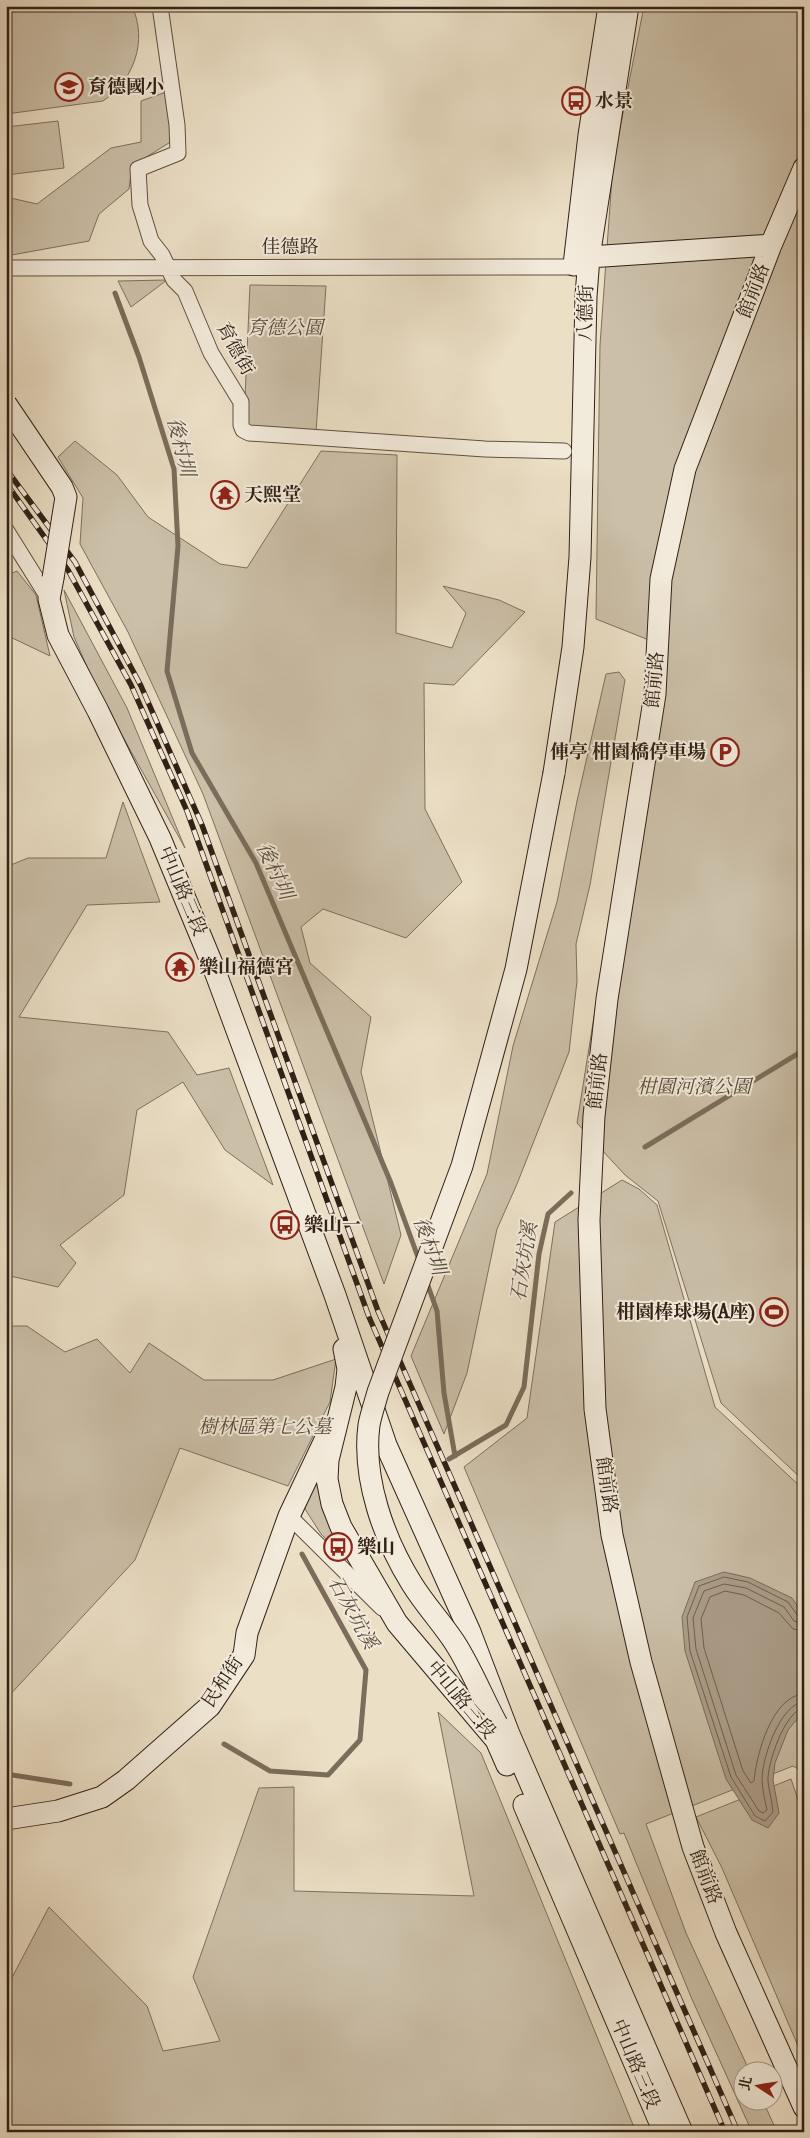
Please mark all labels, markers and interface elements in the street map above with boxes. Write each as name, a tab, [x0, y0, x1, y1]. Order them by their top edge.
school or university icon: 育德國小	[54, 72, 84, 102]
place label: 育德國小	[88, 76, 164, 99]
bus stop icon: 水景	[561, 86, 591, 116]
place label: 水景	[595, 90, 633, 113]
street label: 佳德路	[261, 236, 319, 259]
street label: 館前路	[733, 260, 775, 322]
street label: 八德街	[574, 284, 598, 342]
park label: 育德公園	[247, 317, 326, 340]
street label: 育德街	[211, 318, 259, 380]
water label: 後村圳	[161, 415, 200, 482]
temple icon: 天熙堂	[210, 480, 240, 510]
place label: 天熙堂	[244, 484, 301, 507]
street label: 館前路	[641, 651, 669, 709]
parking icon: 俥亭 柑園橋停車場	[710, 737, 740, 767]
place label: 俥亭 柑園橋停車場	[550, 741, 706, 764]
water label: 後村圳	[250, 839, 299, 906]
street label: 中山路三段	[153, 843, 211, 939]
temple icon: 樂山福德宮	[165, 952, 195, 982]
place label: 樂山福德宮	[199, 956, 294, 979]
street label: 館前路	[584, 1051, 612, 1111]
park label: 柑園河濱公園	[637, 1076, 754, 1099]
bus stop icon: 樂山一	[270, 1210, 300, 1240]
place label: 樂山一	[304, 1214, 361, 1237]
water label: 後村圳	[407, 1214, 452, 1281]
water label: 石灰坑溪	[506, 1219, 544, 1303]
sports icon: 柑園棒球場(A座)	[759, 1297, 789, 1327]
place label: 柑園棒球場(A座)	[616, 1301, 755, 1324]
park label: 樹林區第七公墓	[198, 1416, 334, 1439]
street label: 館前路	[591, 1455, 621, 1515]
bus stop icon: 樂山	[323, 1532, 353, 1562]
place label: 樂山	[357, 1536, 395, 1559]
water label: 石灰坑溪	[322, 1572, 383, 1656]
street label: 民和街	[198, 1652, 248, 1712]
street label: 中山路三段	[422, 1656, 500, 1744]
street label: 館前路	[684, 1846, 726, 1908]
street label: 中山路三段	[606, 2016, 664, 2112]
north arrow	[732, 2060, 782, 2110]
text: 北	[736, 2075, 757, 2092]

